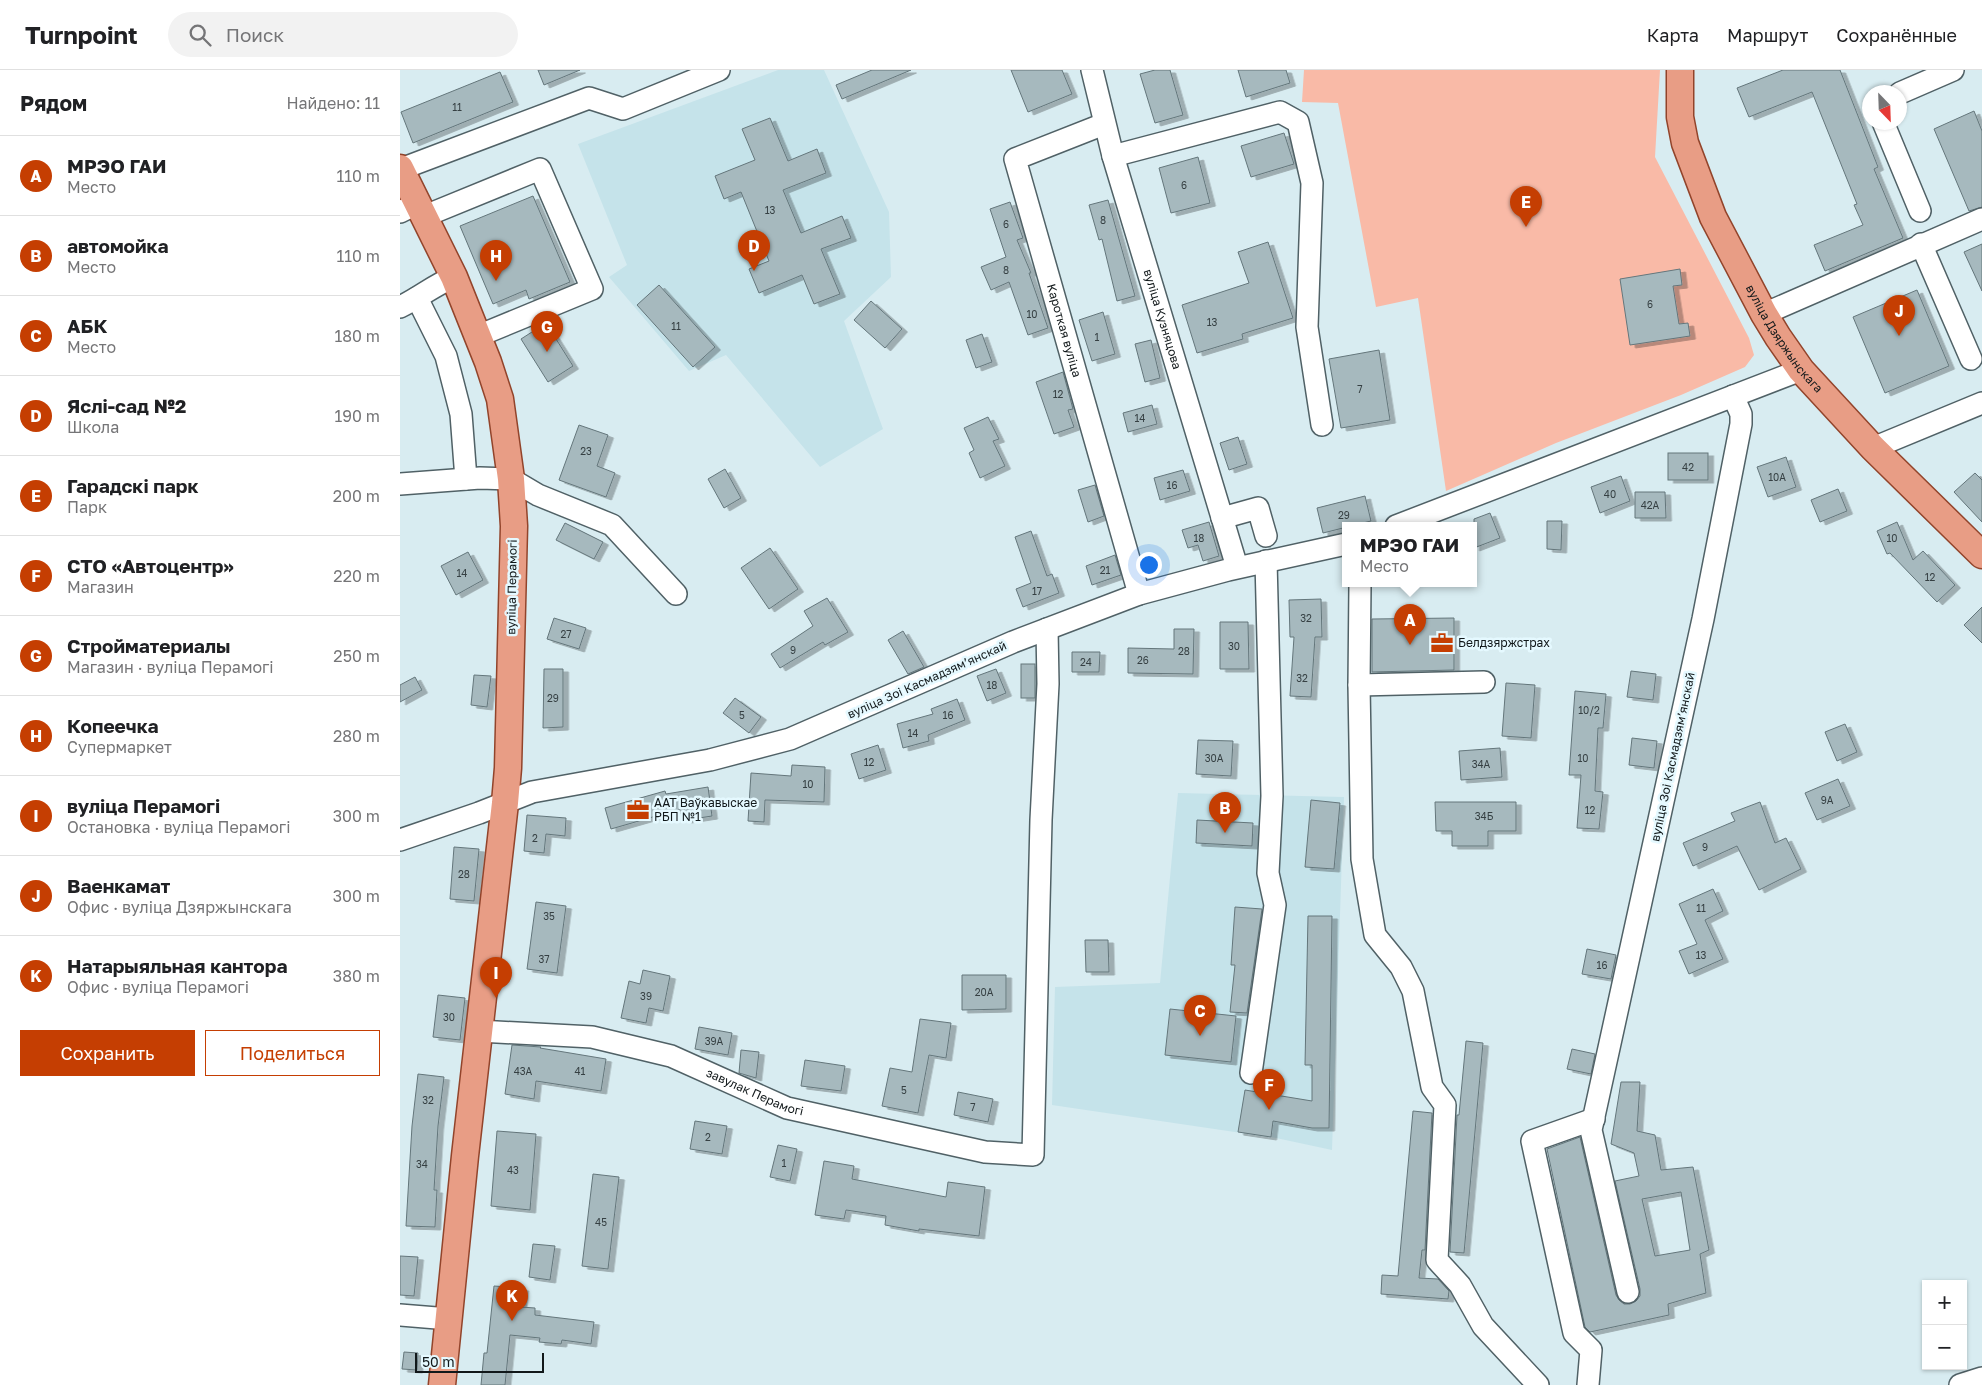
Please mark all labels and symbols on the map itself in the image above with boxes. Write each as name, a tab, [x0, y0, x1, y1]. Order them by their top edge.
north arrow	[1862, 85, 1907, 130]
house number: 11	[452, 101, 462, 113]
house number: 6	[1181, 179, 1187, 191]
pin: E	[1510, 186, 1542, 227]
house number: 13	[765, 204, 775, 216]
house number: 8	[1100, 214, 1106, 226]
house number: 6	[1003, 218, 1009, 230]
pin: D	[738, 230, 770, 271]
pin: H	[480, 240, 512, 281]
house number: 8	[1003, 264, 1009, 276]
street label: вуліца Кузняцова	[1141, 267, 1185, 371]
street label: Кароткая вуліца	[1044, 282, 1085, 379]
street label: вуліца Дзяржынскага	[1743, 282, 1826, 396]
pin: J	[1883, 295, 1915, 336]
house number: 6	[1647, 298, 1653, 310]
house number: 10	[1026, 308, 1038, 320]
pin: G	[531, 311, 563, 352]
house number: 13	[1207, 316, 1217, 328]
house number: 11	[671, 320, 681, 332]
house number: 1	[1095, 331, 1100, 343]
house number: 7	[1357, 383, 1363, 395]
house number: 12	[1053, 388, 1064, 400]
house number: 14	[1135, 412, 1145, 424]
house number: 23	[580, 445, 592, 457]
house number: 42	[1682, 461, 1694, 473]
house number: 10А	[1768, 471, 1786, 483]
house number: 16	[1167, 479, 1177, 491]
house number: 40	[1604, 488, 1616, 500]
house number: 42А	[1641, 499, 1660, 511]
house number: 29	[1338, 509, 1350, 521]
house number: 18	[1194, 532, 1204, 544]
house number: 10	[1886, 532, 1898, 544]
street label: вуліца Перамогі	[503, 539, 520, 635]
your location	[1136, 552, 1162, 578]
house number: 21	[1100, 564, 1110, 576]
house number: 14	[457, 567, 467, 579]
house number: 12	[1925, 571, 1936, 583]
house number: 17	[1032, 585, 1042, 597]
pin: A	[1394, 604, 1426, 645]
house number: 32	[1300, 612, 1312, 624]
house number: 27	[560, 628, 572, 640]
office icon: Белдзяржстрах	[1429, 630, 1455, 656]
place label: Белдзяржстрах	[1458, 635, 1550, 650]
street label: вуліца Зоі Касмадзямʼянскай	[845, 638, 1009, 722]
house number: 30	[1228, 640, 1240, 652]
house number: 9	[790, 644, 796, 656]
house number: 28	[1178, 645, 1190, 657]
house number: 26	[1137, 654, 1149, 666]
house number: 24	[1080, 656, 1092, 668]
street label: вуліца Зоі Касмадзямʼянскай	[1647, 671, 1698, 843]
house number: 32	[1296, 672, 1308, 684]
house number: 18	[987, 679, 997, 691]
house number: 29	[547, 692, 559, 704]
house number: 10/2	[1578, 704, 1600, 716]
house number: 5	[739, 709, 745, 721]
house number: 16	[943, 709, 953, 721]
house number: 14	[908, 727, 918, 739]
house number: 30А	[1205, 752, 1224, 764]
house number: 10	[1577, 752, 1589, 764]
house number: 12	[864, 756, 875, 768]
house number: 34А	[1472, 758, 1491, 770]
house number: 10	[802, 778, 814, 790]
pin: B	[1209, 792, 1241, 833]
house number: 9А	[1821, 794, 1834, 806]
place label: ААТ Ваўкавыскае РБП №1	[654, 795, 757, 824]
office icon: ААТ Ваўкавыскае РБП №1	[625, 797, 651, 823]
house number: 12	[1585, 804, 1596, 816]
house number: 34Б	[1475, 810, 1494, 822]
house number: 2	[532, 832, 538, 844]
house number: 9	[1702, 841, 1708, 853]
house number: 28	[458, 868, 470, 880]
house number: 11	[1696, 902, 1706, 914]
house number: 35	[543, 910, 555, 922]
house number: 13	[1696, 949, 1706, 961]
house number: 37	[538, 953, 550, 965]
pin: I	[480, 957, 512, 998]
house number: 16	[1597, 959, 1607, 971]
house number: 20А	[975, 986, 994, 998]
house number: 39	[640, 990, 652, 1002]
pin: C	[1184, 995, 1216, 1036]
house number: 30	[443, 1011, 455, 1023]
house number: 39А	[705, 1035, 724, 1047]
house number: 43А	[514, 1065, 533, 1077]
house number: 41	[575, 1065, 586, 1077]
street label: завулак Перамогі	[704, 1065, 805, 1118]
pin: F	[1253, 1069, 1285, 1110]
house number: 5	[901, 1084, 907, 1096]
house number: 32	[422, 1094, 434, 1106]
house number: 7	[970, 1101, 976, 1113]
house number: 2	[705, 1131, 711, 1143]
house number: 1	[782, 1157, 787, 1169]
house number: 34	[416, 1158, 428, 1170]
house number: 43	[507, 1164, 519, 1176]
house number: 45	[595, 1216, 607, 1228]
pin: K	[496, 1280, 528, 1321]
scale bar	[415, 1350, 544, 1373]

